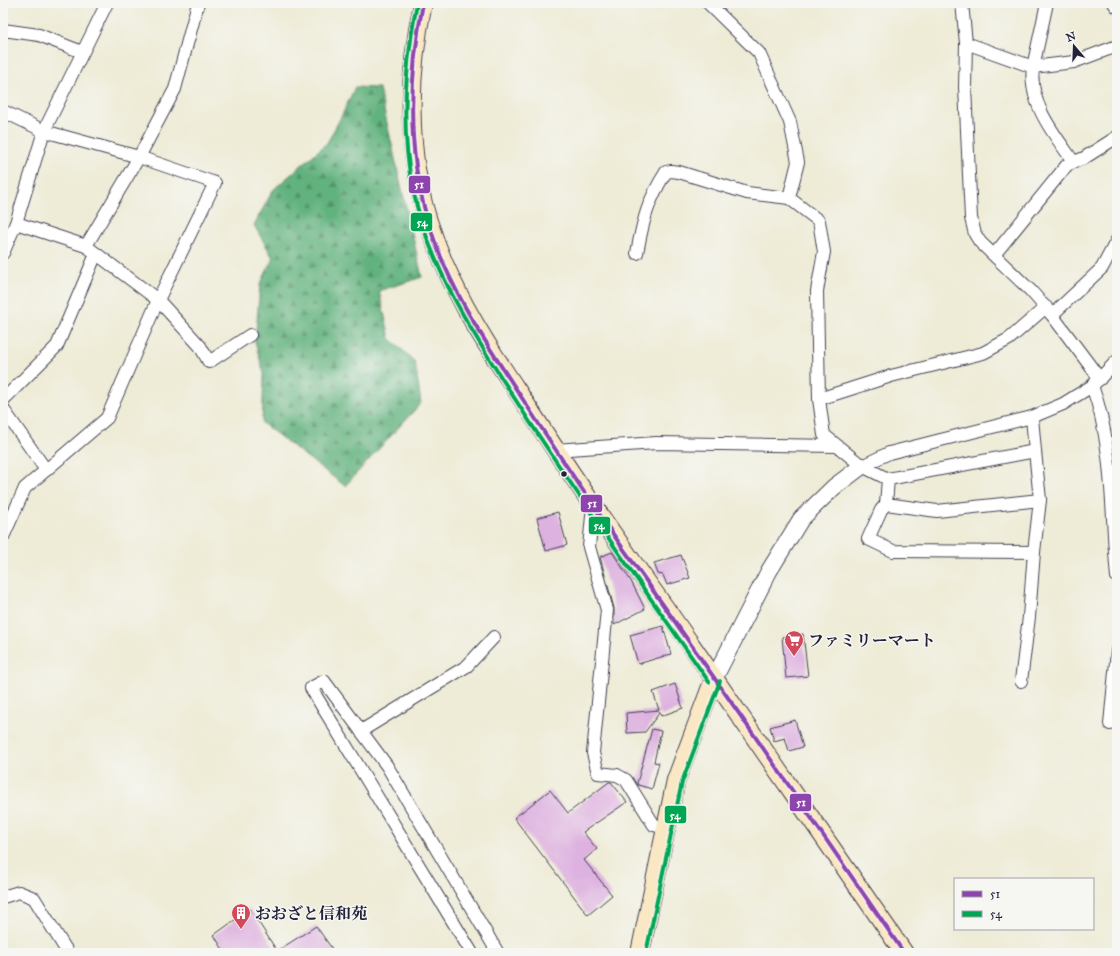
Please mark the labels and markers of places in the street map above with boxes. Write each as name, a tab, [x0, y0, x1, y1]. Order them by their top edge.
unlabelled marker	[559, 469, 569, 479]
supermarket icon: ファミリーマート	[783, 629, 805, 657]
place label: ファミリーマート	[808, 631, 936, 650]
building icon: おおざと信和苑	[230, 902, 252, 930]
place label: おおざと信和苑	[255, 904, 368, 923]

